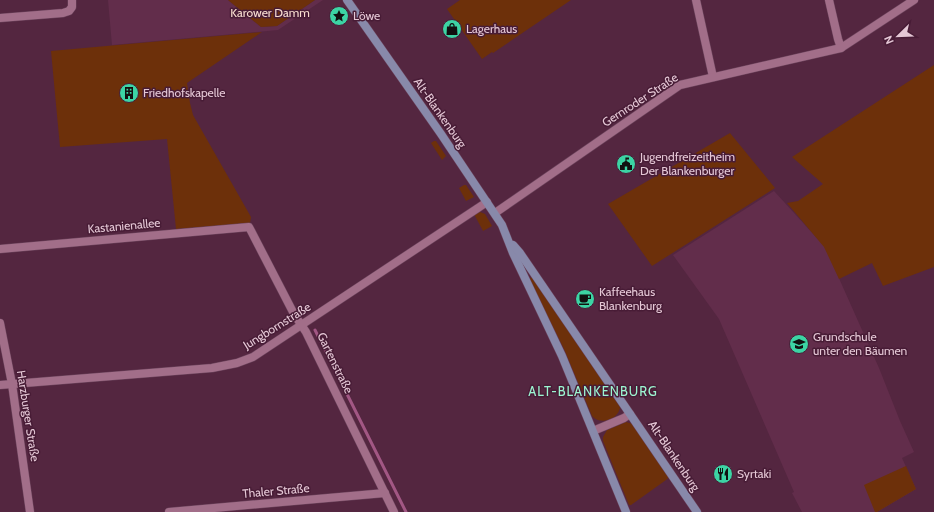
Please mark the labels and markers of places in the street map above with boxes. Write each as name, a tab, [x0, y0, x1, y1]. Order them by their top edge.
place icon: Löwe	[328, 5, 350, 27]
place label: Löwe	[353, 8, 380, 23]
shop icon: Lagerhaus	[441, 18, 463, 40]
place label: Lagerhaus	[466, 21, 517, 36]
building icon: Friedhofskapelle	[118, 82, 140, 104]
place label: Friedhofskapelle	[143, 85, 226, 100]
place label: Jugendfreizeitheim Der Blankenburger	[639, 149, 735, 178]
public building icon: Jugendfreizeitheim Der Blankenburger	[615, 153, 637, 175]
place label: Kaffeehaus Blankenburg	[599, 284, 663, 313]
cafe icon: Kaffeehaus Blankenburg	[574, 288, 596, 310]
place label: Grundschule unter den Bäumen	[813, 329, 908, 358]
school or university icon: Grundschule unter den Bäumen	[788, 333, 810, 355]
restaurant icon: Syrtaki	[712, 463, 734, 485]
place label: Syrtaki	[737, 466, 771, 481]

